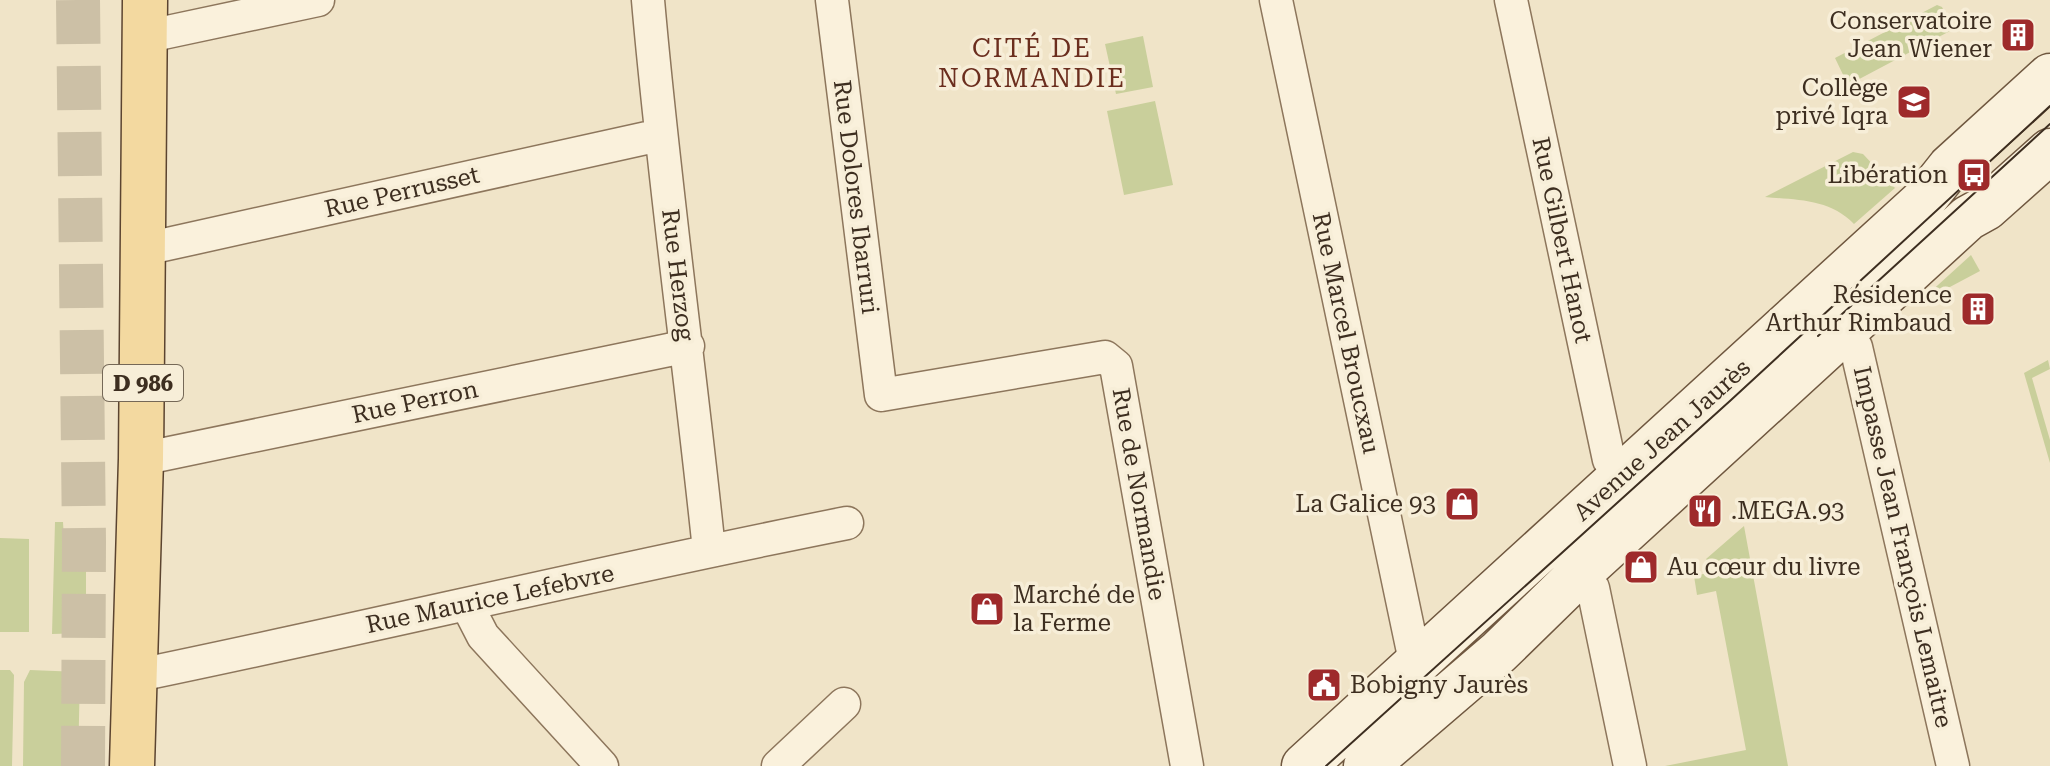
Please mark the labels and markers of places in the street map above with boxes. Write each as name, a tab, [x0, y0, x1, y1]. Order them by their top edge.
place label: Conservatoire Jean Wiener	[1830, 7, 1992, 63]
building icon: Conservatoire Jean Wiener	[1999, 16, 2037, 54]
place label: Collège privé Iqra	[1775, 74, 1888, 130]
school or university icon: Collège privé Iqra	[1895, 83, 1933, 121]
bus stop icon: Libération	[1955, 156, 1993, 194]
place label: Libération	[1828, 161, 1948, 189]
place label: Résidence Arthur Rimbaud	[1766, 281, 1952, 337]
building icon: Résidence Arthur Rimbaud	[1959, 290, 1997, 328]
shop icon: La Galice 93	[1443, 485, 1481, 523]
place label: La Galice 93	[1295, 490, 1436, 518]
restaurant icon: .MEGA.93	[1686, 492, 1724, 530]
place label: .MEGA.93	[1731, 497, 1845, 525]
shop icon: Au cœur du livre	[1622, 548, 1660, 586]
place label: Au cœur du livre	[1667, 553, 1860, 581]
place label: Marché de la Ferme	[1013, 581, 1135, 637]
shop icon: Marché de la Ferme	[968, 590, 1006, 628]
public building icon: Bobigny Jaurès	[1305, 666, 1343, 704]
place label: Bobigny Jaurès	[1350, 671, 1528, 699]

